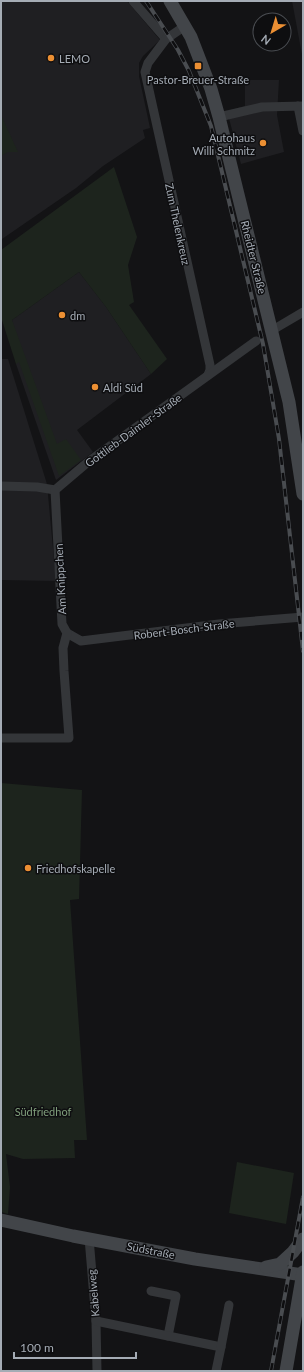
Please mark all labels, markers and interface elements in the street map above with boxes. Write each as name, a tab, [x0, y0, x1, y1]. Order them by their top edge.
north arrow	[252, 12, 292, 52]
text: N	[258, 33, 273, 48]
place label: LEMO	[59, 52, 90, 65]
marker: LEMO	[46, 53, 56, 63]
marker: Pastor-Breuer-Straße	[193, 61, 203, 71]
place label: Pastor-Breuer-Straße	[147, 73, 249, 86]
place label: Autohaus Willi Schmitz	[192, 131, 255, 157]
marker: Autohaus Willi Schmitz	[258, 138, 268, 148]
street label: Zum Thelenkreuz	[163, 182, 193, 266]
street label: Rheidter Straße	[239, 219, 269, 295]
place label: dm	[70, 309, 85, 322]
marker: dm	[57, 310, 67, 320]
place label: Aldi Süd	[103, 381, 143, 394]
marker: Aldi Süd	[90, 382, 100, 392]
street label: Gottlieb-Daimler-Straße	[82, 391, 184, 469]
street label: Am Knippchen	[52, 543, 68, 615]
street label: Robert-Bosch-Straße	[133, 616, 235, 642]
place label: Friedhofskapelle	[36, 862, 115, 875]
marker: Friedhofskapelle	[23, 863, 33, 873]
park label: Südfriedhof	[15, 1105, 72, 1118]
street label: Südstraße	[126, 1239, 176, 1261]
street label: Kabelweg	[84, 1269, 102, 1317]
scale bar	[14, 1334, 136, 1360]
text: 100 m	[20, 1340, 54, 1355]

